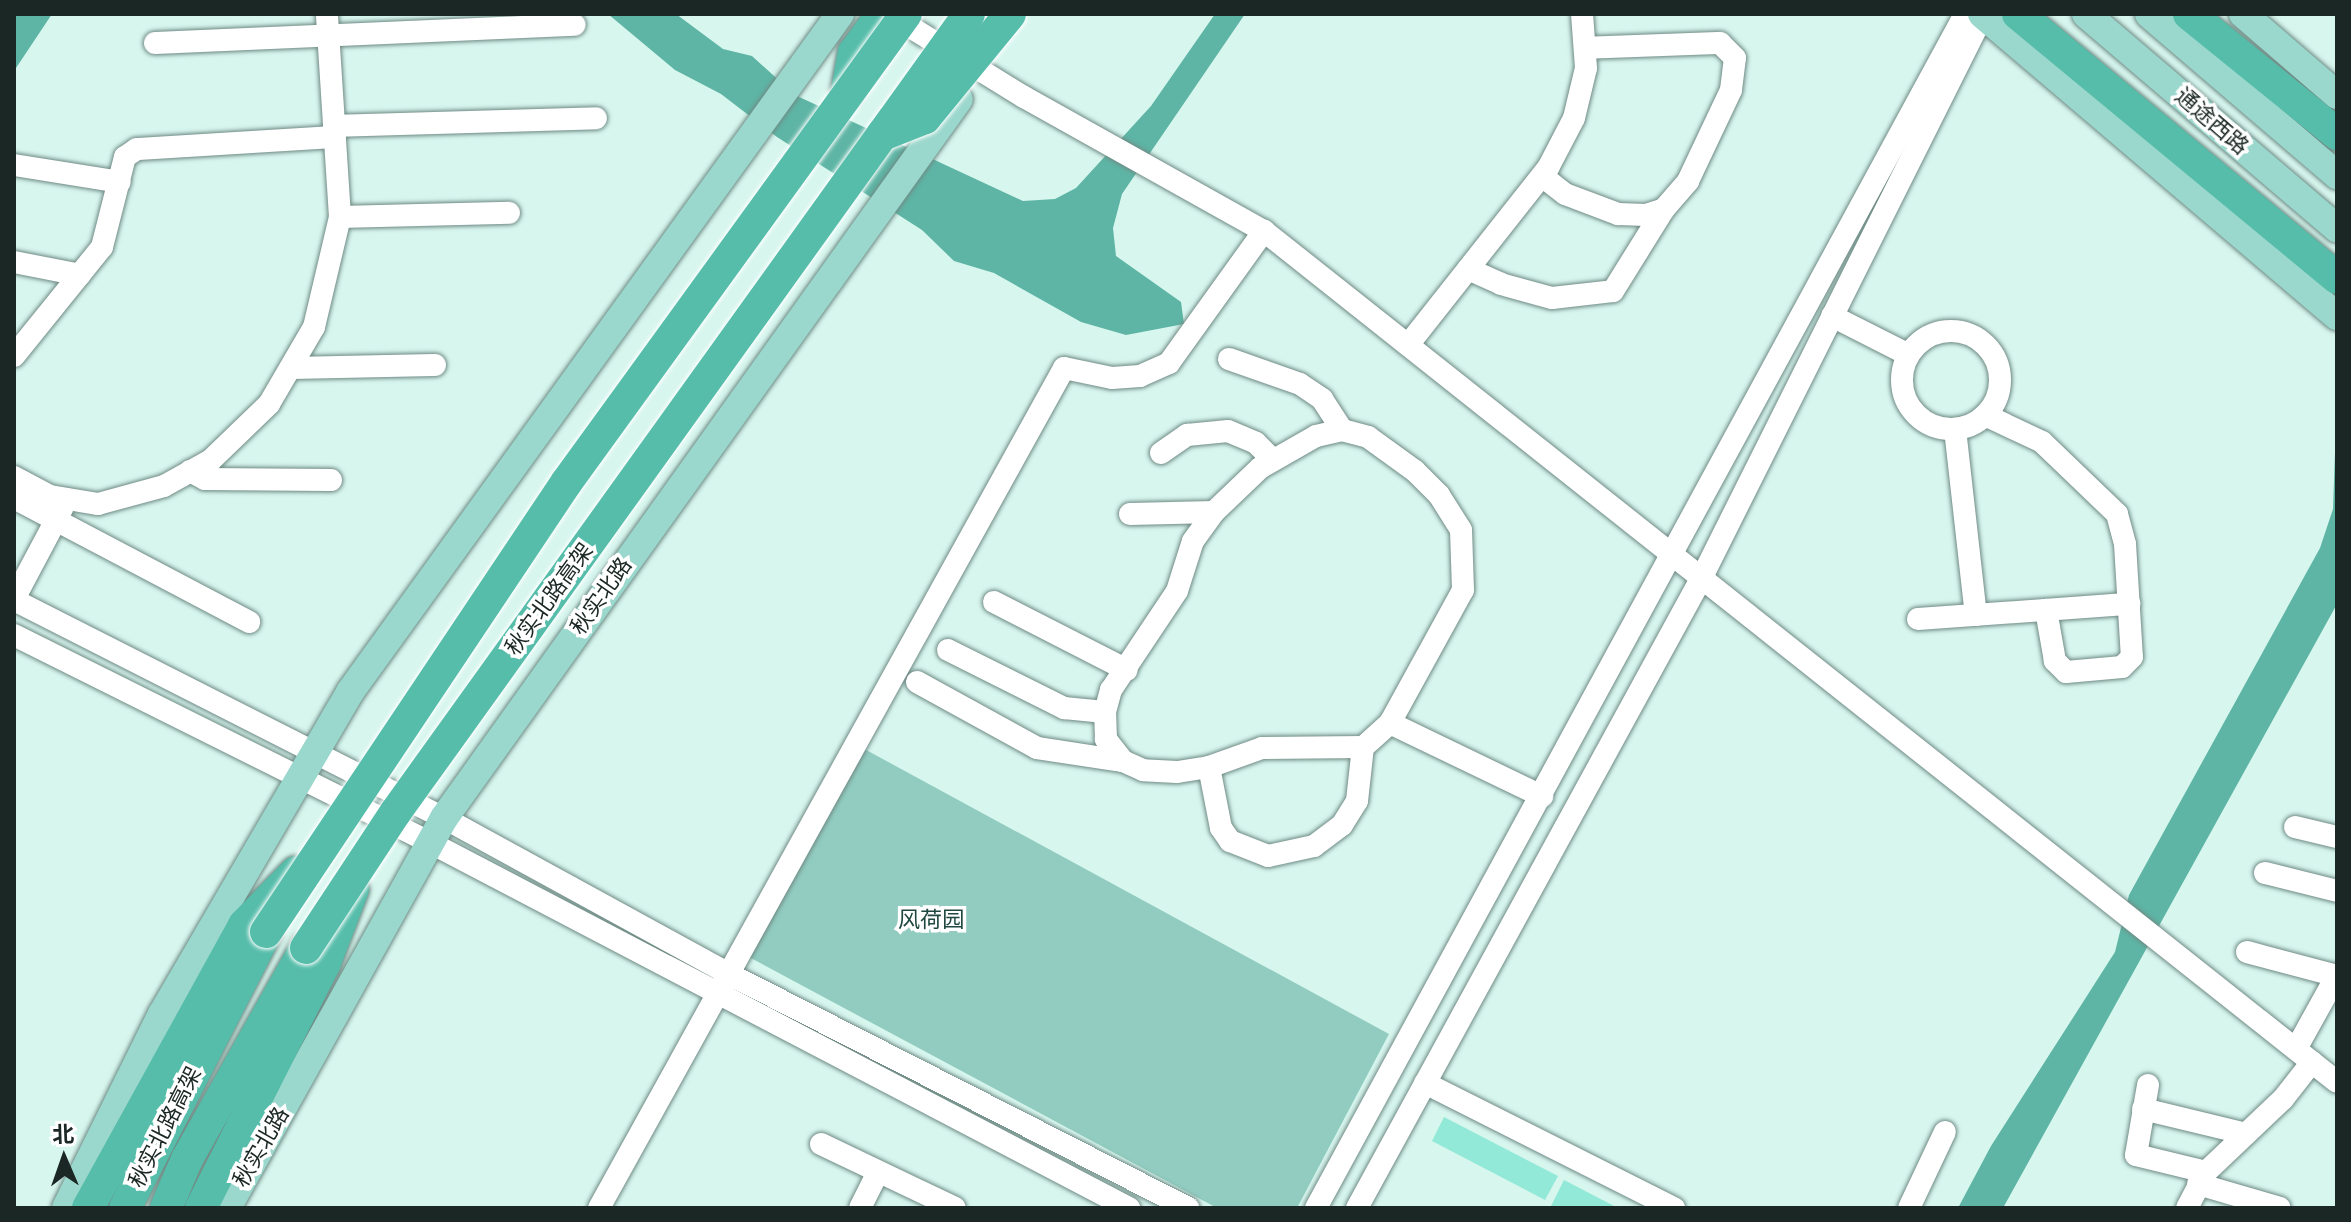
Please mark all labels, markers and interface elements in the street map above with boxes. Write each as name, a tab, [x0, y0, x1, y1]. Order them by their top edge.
street label: 通途西路	[2170, 82, 2254, 160]
street label: 秋实北路高架	[500, 538, 598, 660]
street label: 秋实北路	[565, 552, 637, 640]
park label: 风荷园	[898, 907, 964, 933]
street label: 秋实北路高架	[123, 1062, 207, 1192]
street label: 秋实北路	[228, 1102, 294, 1192]
north arrow	[24, 1118, 104, 1198]
text: 北	[52, 1120, 75, 1148]

